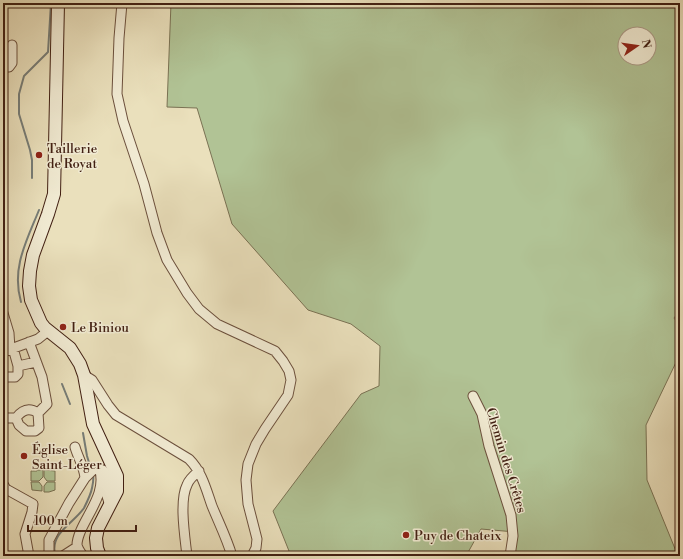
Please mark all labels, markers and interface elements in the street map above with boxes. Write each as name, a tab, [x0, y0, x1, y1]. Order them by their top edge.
north arrow	[617, 26, 657, 66]
text: N	[638, 38, 654, 50]
place label: Taillerie de Royat	[47, 141, 98, 172]
marker: Taillerie de Royat	[34, 150, 44, 160]
place label: Le Biniou	[71, 320, 130, 336]
marker: Le Biniou	[58, 322, 68, 332]
street label: Chemin des Crêtes	[482, 406, 530, 515]
place label: Église Saint-Léger	[32, 441, 102, 473]
marker: Église Saint-Léger	[19, 451, 29, 461]
scale bar	[28, 507, 136, 533]
text: 100 m	[34, 514, 68, 529]
place label: Puy de Chateix	[414, 528, 502, 544]
marker: Puy de Chateix	[401, 530, 411, 540]

